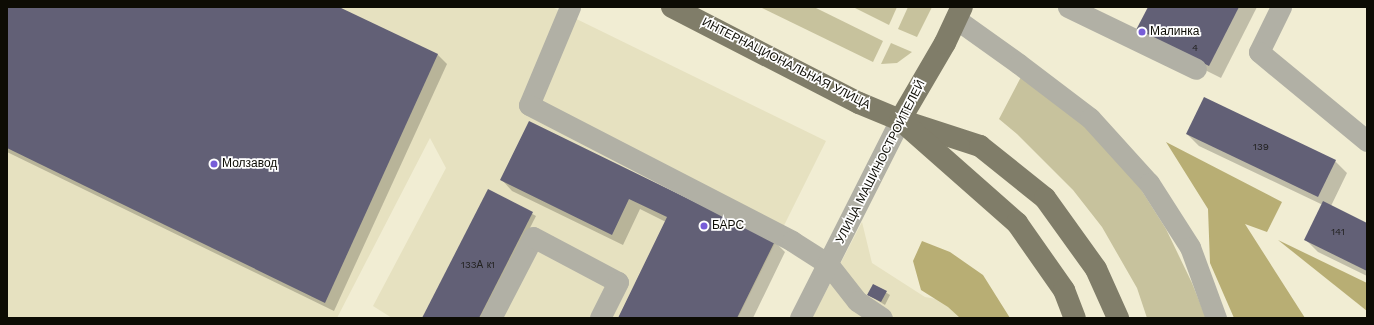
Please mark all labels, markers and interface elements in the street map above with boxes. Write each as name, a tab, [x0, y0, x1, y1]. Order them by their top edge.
street label: ИНТЕРНАЦИОНАЛЬНАЯ УЛИЦА	[699, 15, 873, 113]
place label: Малинка	[1150, 25, 1199, 39]
marker: Малинка	[1137, 27, 1147, 37]
house number: 4	[1192, 42, 1198, 54]
street label: УЛИЦА МАШИНОСТРОИТЕЛЕЙ	[833, 78, 929, 246]
house number: 139	[1253, 141, 1269, 153]
place label: Молзавод	[222, 157, 277, 171]
marker: Молзавод	[209, 159, 219, 169]
place label: БАРС	[712, 219, 744, 233]
marker: БАРС	[699, 221, 709, 231]
house number: 141	[1331, 226, 1345, 238]
house number: 133А к1	[461, 259, 495, 271]

